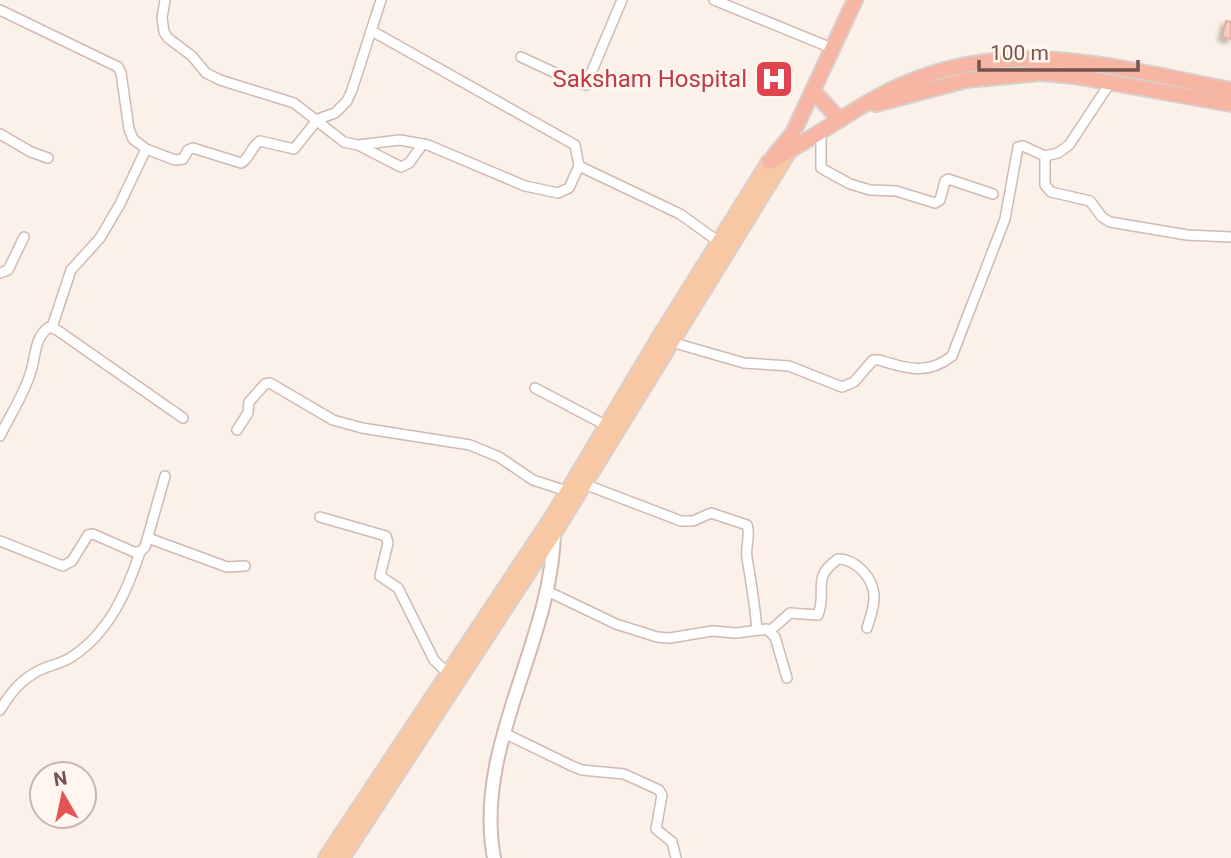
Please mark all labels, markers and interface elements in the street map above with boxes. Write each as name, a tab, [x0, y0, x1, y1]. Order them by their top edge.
scale bar	[979, 28, 1138, 72]
text: 100 m	[990, 41, 1049, 65]
hospital icon: Saksham Hospital	[753, 58, 795, 100]
place label: Saksham Hospital	[553, 65, 747, 93]
north arrow	[28, 760, 98, 830]
text: N	[52, 766, 69, 791]

